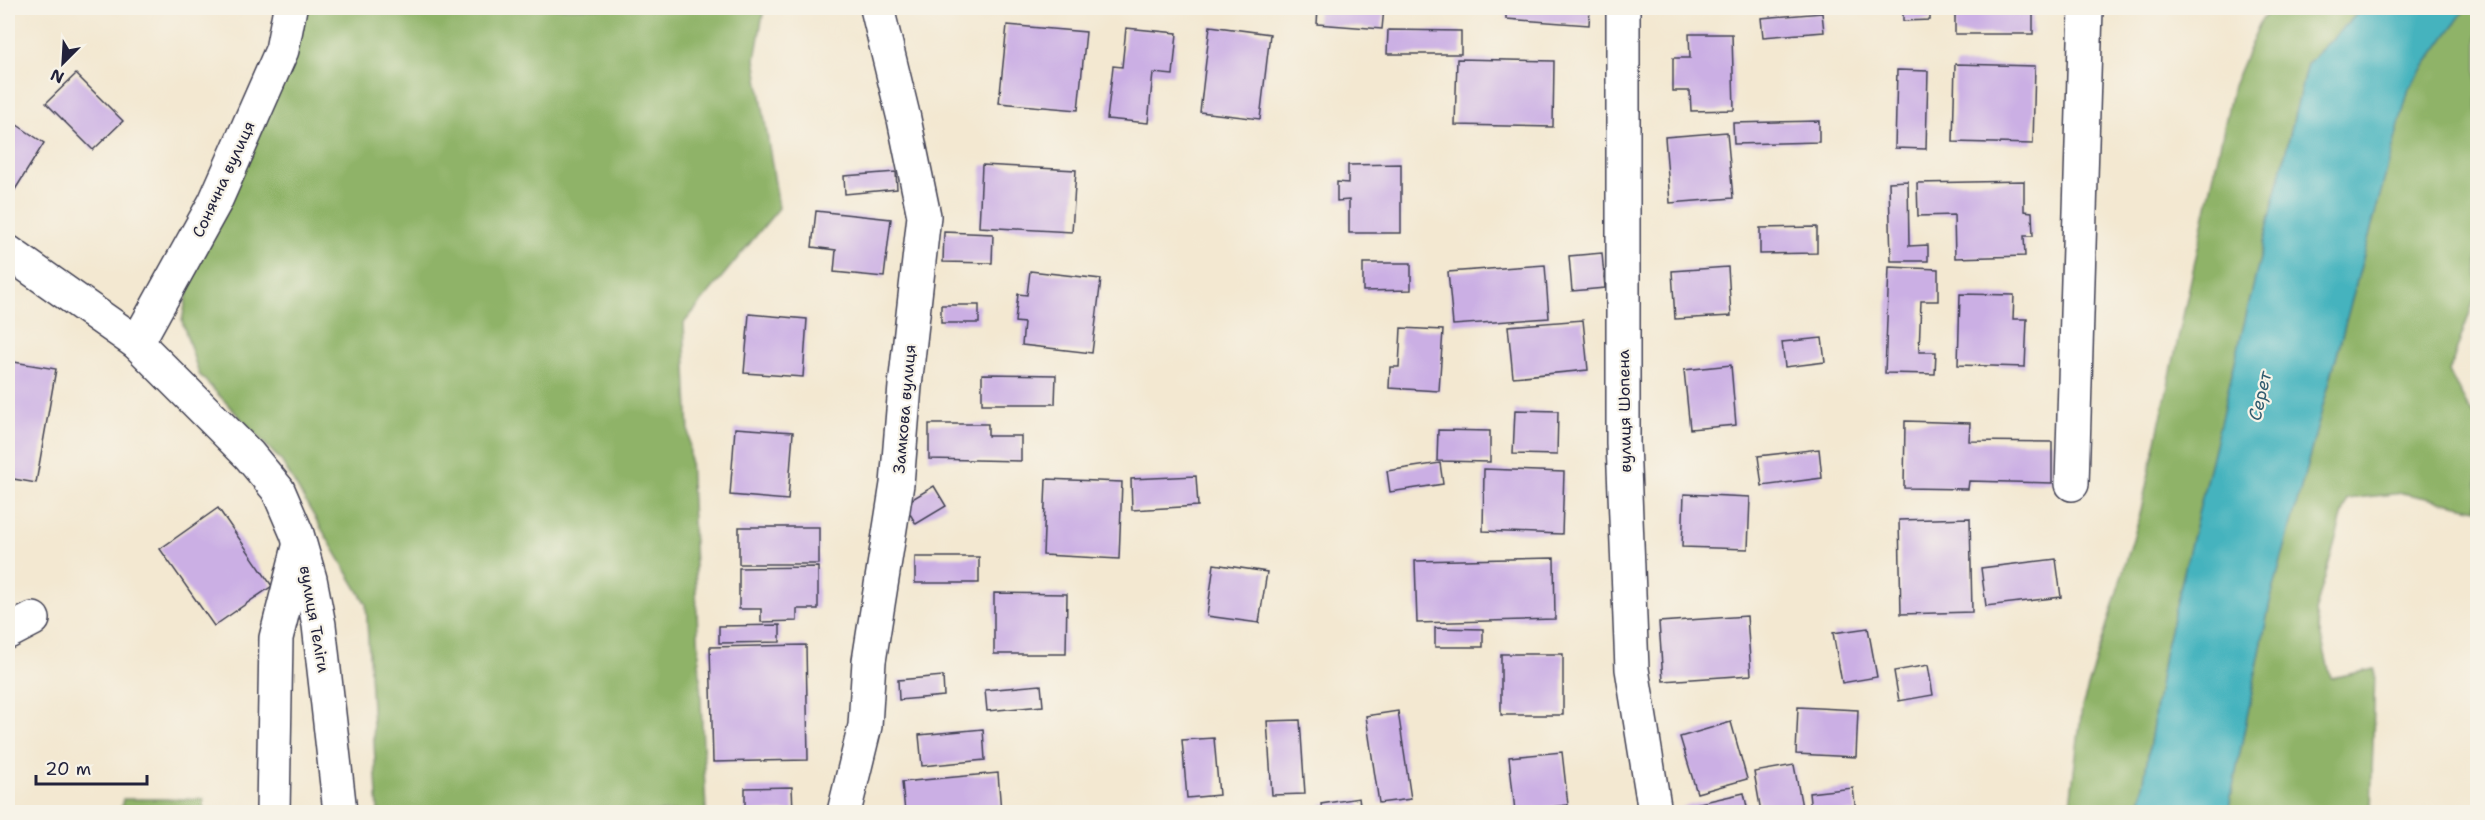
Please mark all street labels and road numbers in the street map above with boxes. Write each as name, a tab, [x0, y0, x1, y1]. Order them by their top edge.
street label: Сонячна вулиця	[187, 118, 260, 241]
street label: Замкова вулиця	[888, 344, 921, 474]
street label: вулиця Шопена	[1613, 349, 1636, 473]
street label: вулиця Теліги	[295, 564, 334, 674]

